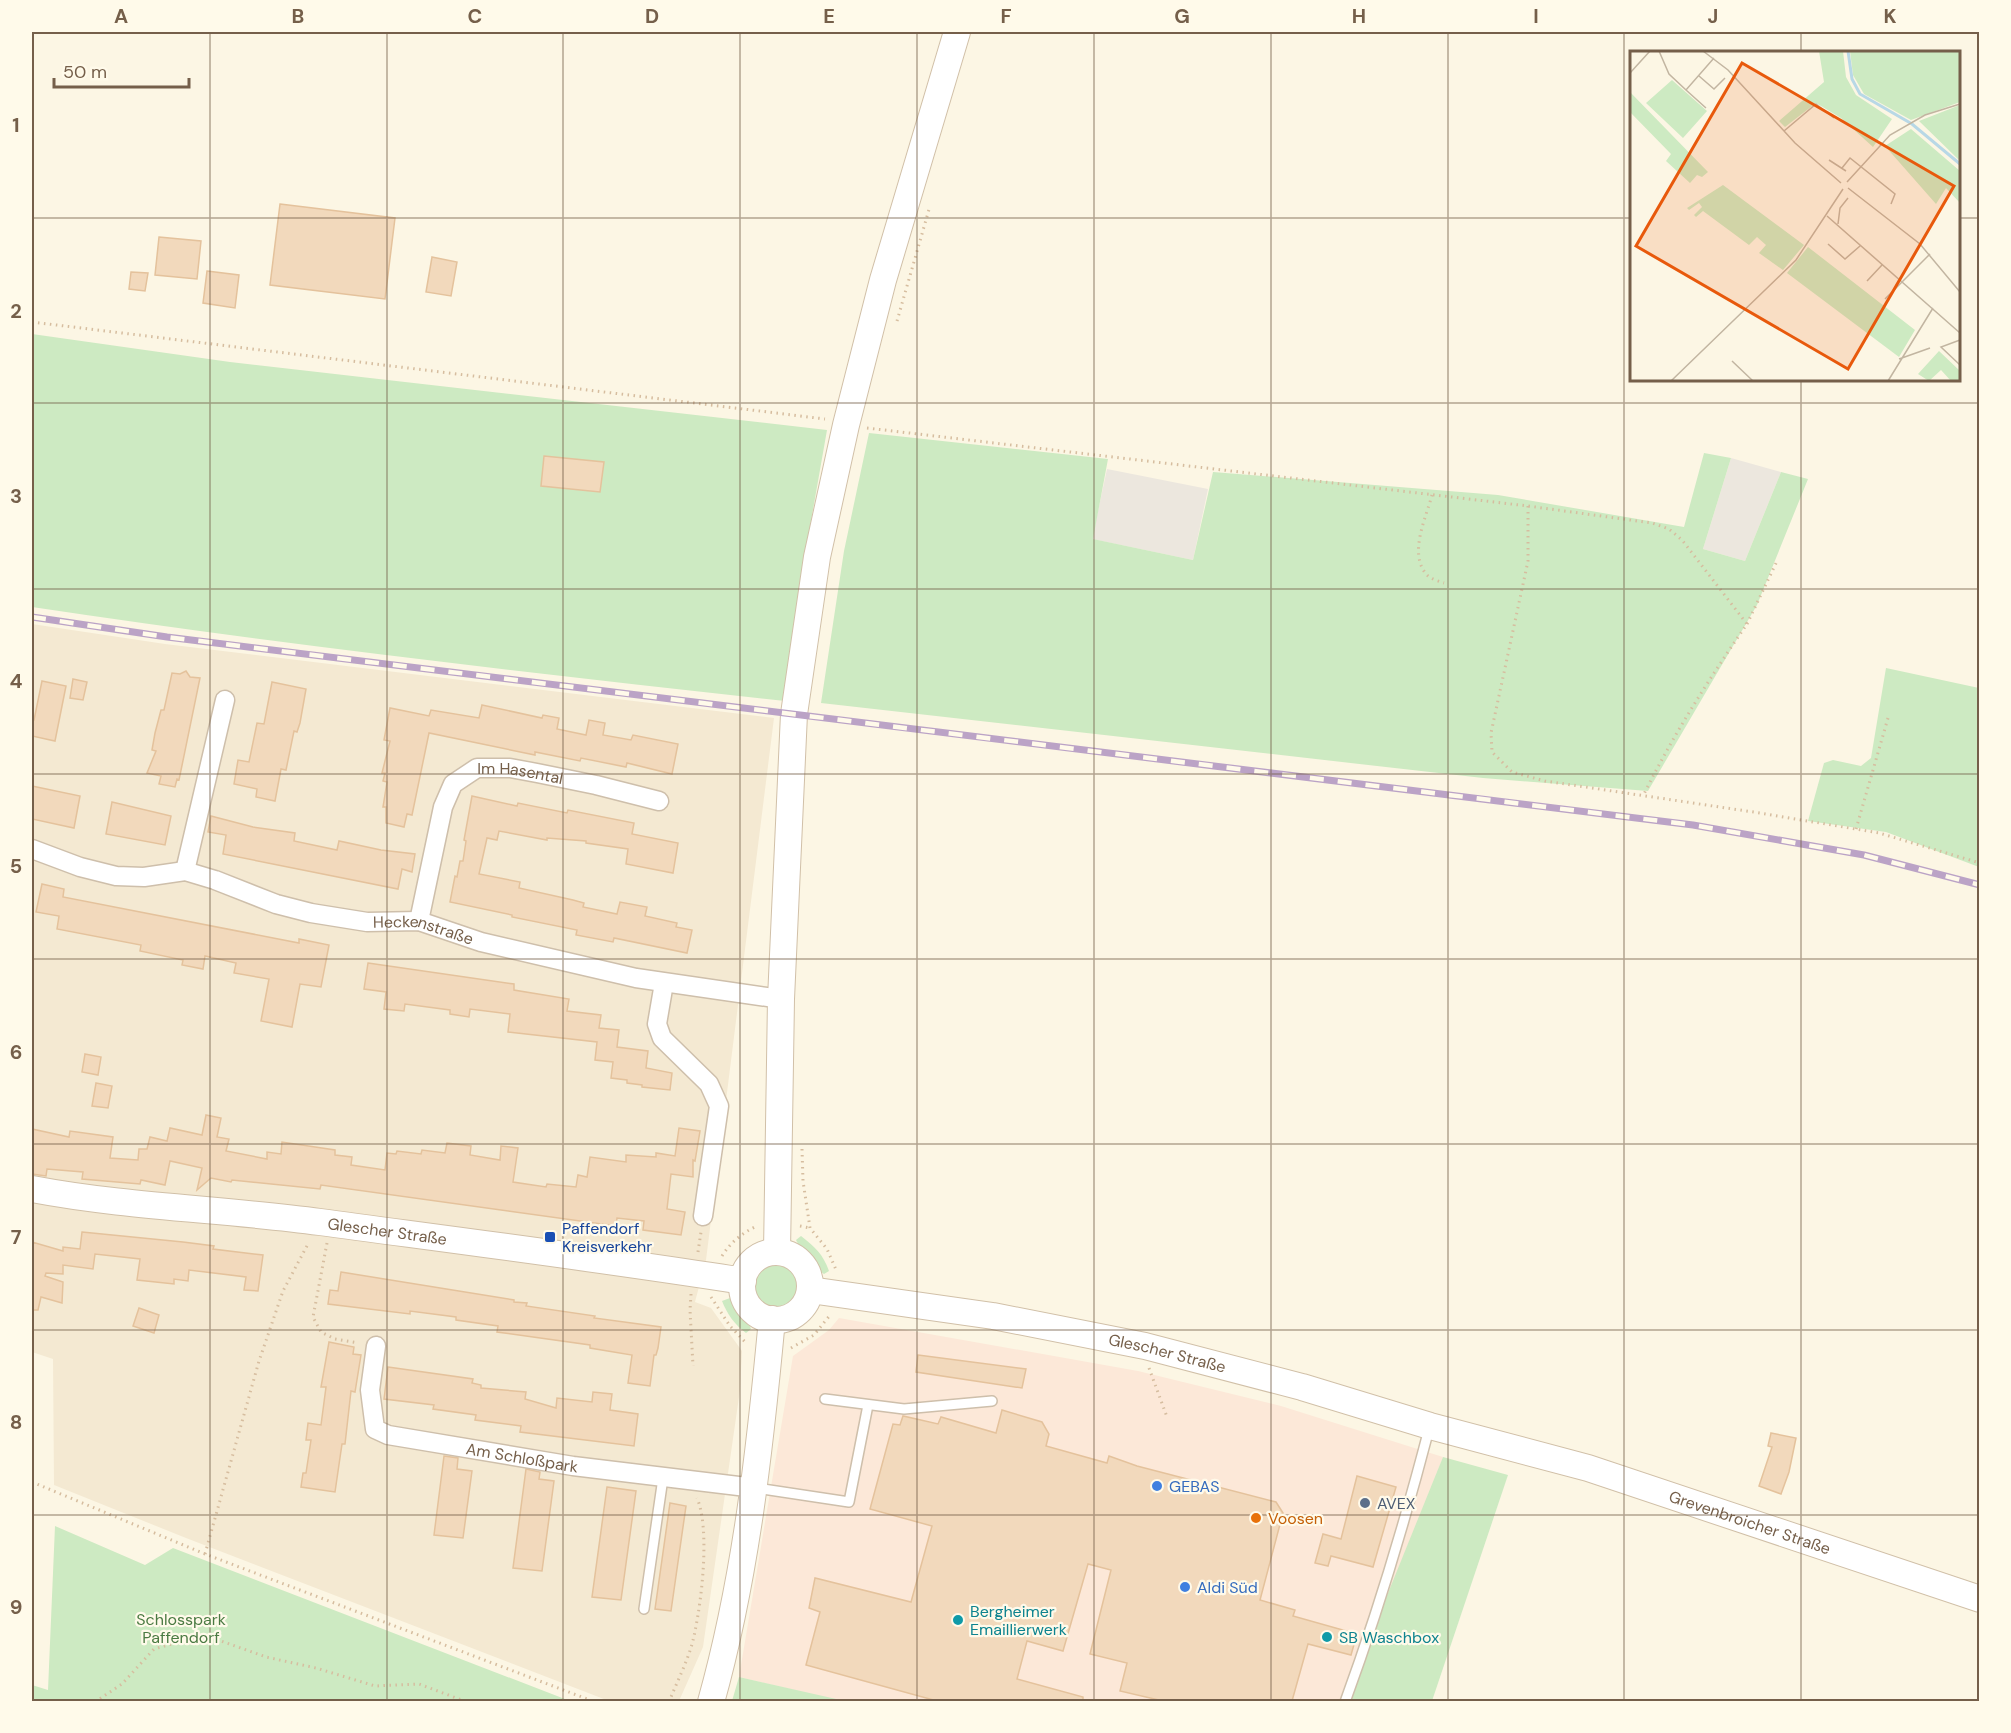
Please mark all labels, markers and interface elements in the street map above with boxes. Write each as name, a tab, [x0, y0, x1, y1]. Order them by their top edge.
text: A	[114, 3, 128, 29]
text: B	[292, 3, 304, 29]
text: C	[468, 3, 482, 29]
text: D	[645, 3, 659, 29]
text: E	[823, 3, 835, 29]
text: F	[1000, 3, 1012, 29]
text: G	[1174, 3, 1190, 29]
text: H	[1352, 3, 1366, 29]
text: I	[1533, 3, 1539, 29]
text: J	[1708, 3, 1718, 29]
text: K	[1883, 3, 1897, 29]
scale bar	[54, 51, 189, 89]
inset map	[1630, 51, 1960, 381]
text: 50 m	[63, 60, 107, 84]
text: 1	[12, 112, 20, 138]
text: 2	[10, 298, 22, 324]
text: 3	[10, 483, 22, 509]
text: 4	[10, 668, 23, 694]
street label: Im Hasental	[477, 758, 565, 789]
text: 5	[10, 853, 22, 879]
street label: Heckenstraße	[373, 911, 476, 950]
text: 6	[10, 1039, 22, 1065]
street label: Glescher Straße	[326, 1213, 448, 1250]
place label: Paffendorf Kreisverkehr	[562, 1218, 652, 1257]
text: 7	[11, 1224, 22, 1250]
marker: Paffendorf Kreisverkehr	[543, 1230, 557, 1244]
street label: Glescher Straße	[1107, 1329, 1228, 1378]
text: 8	[10, 1409, 22, 1435]
street label: Am Schloßpark	[464, 1438, 579, 1478]
place label: GEBAS	[1169, 1476, 1220, 1497]
marker: GEBAS	[1150, 1479, 1164, 1493]
street label: Grevenbroicher Straße	[1666, 1486, 1833, 1559]
place label: AVEX	[1377, 1493, 1416, 1514]
marker: AVEX	[1358, 1496, 1372, 1510]
place label: Voosen	[1268, 1508, 1323, 1529]
marker: Voosen	[1249, 1511, 1263, 1525]
place label: Aldi Süd	[1197, 1577, 1258, 1598]
marker: Aldi Süd	[1178, 1580, 1192, 1594]
text: 9	[10, 1594, 22, 1620]
place label: Bergheimer Emaillierwerk	[970, 1601, 1067, 1640]
park label: Schlosspark Paffendorf	[136, 1609, 226, 1648]
marker: Bergheimer Emaillierwerk	[951, 1613, 965, 1627]
place label: SB Waschbox	[1339, 1627, 1439, 1648]
marker: SB Waschbox	[1320, 1630, 1334, 1644]

